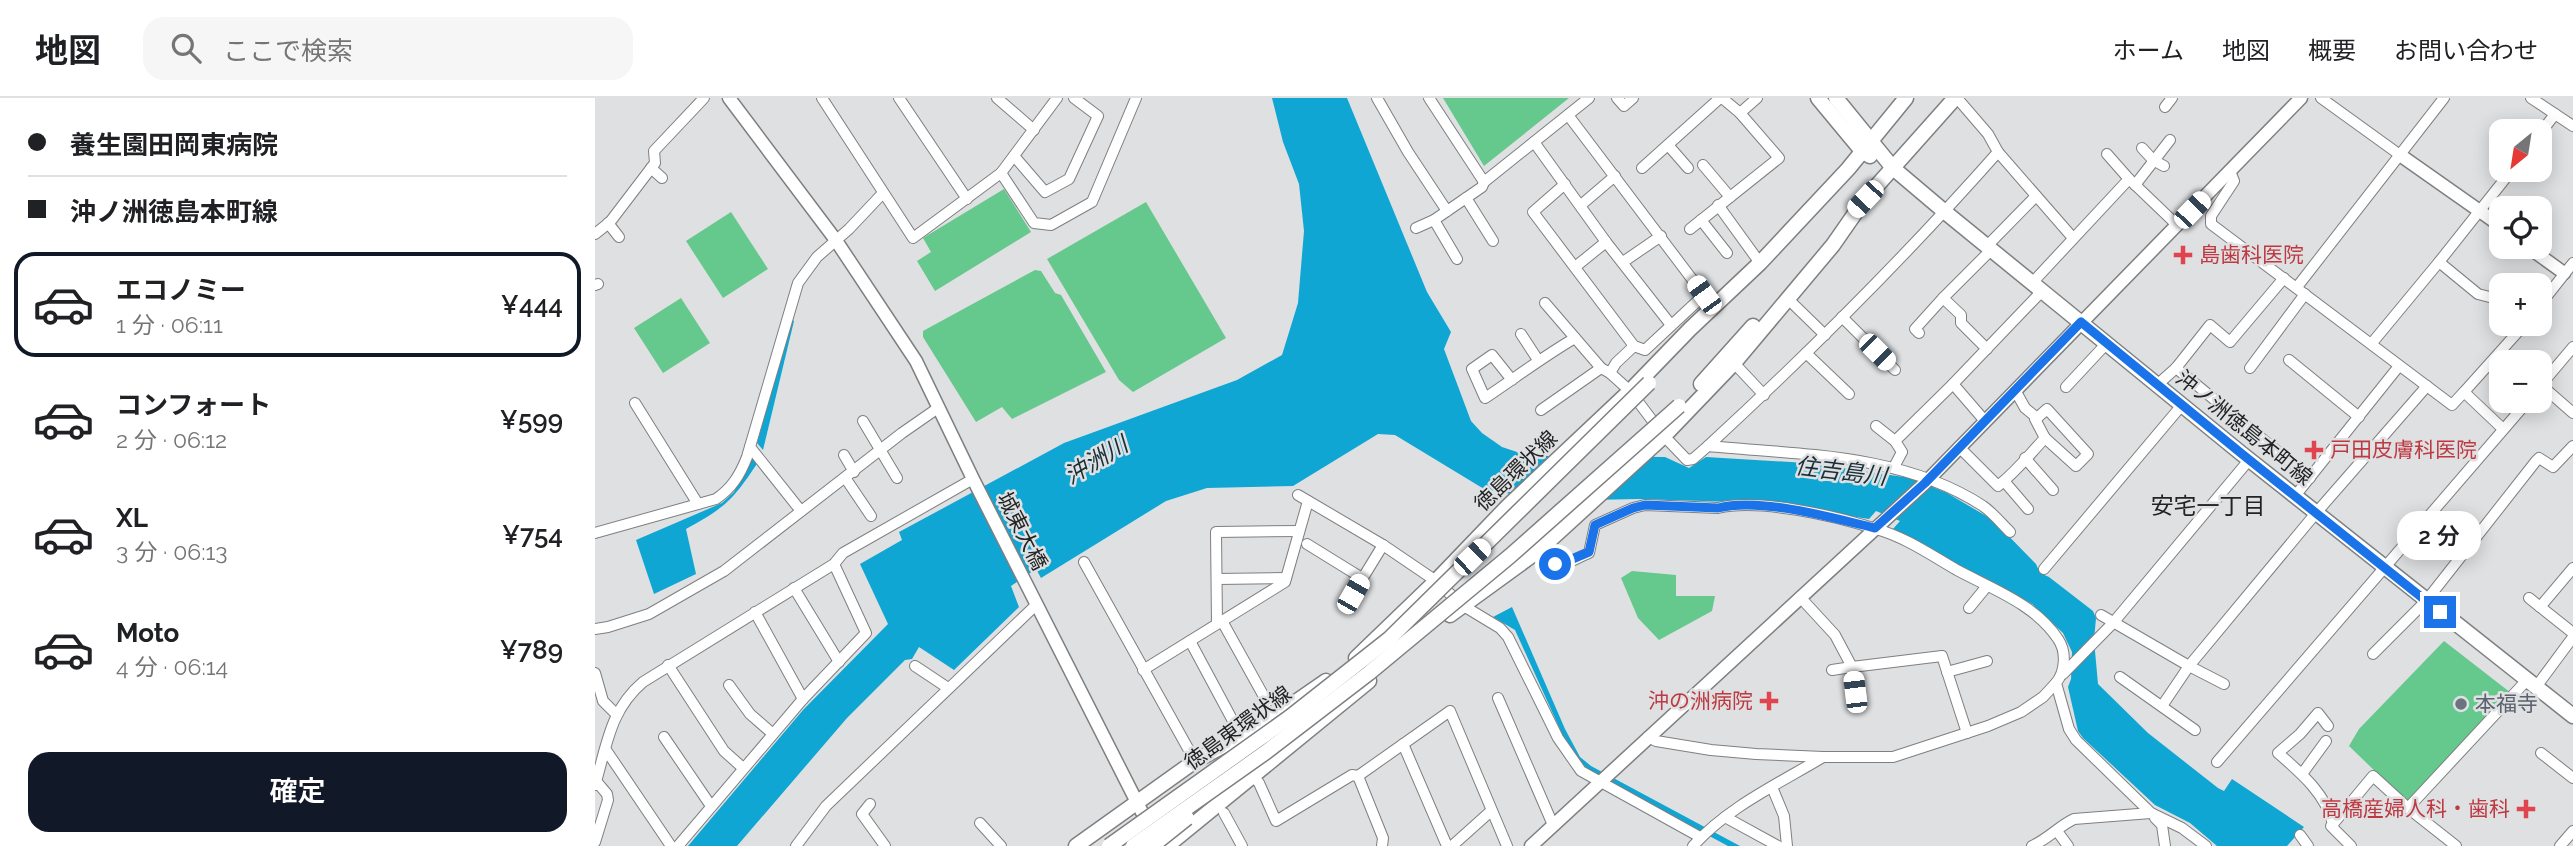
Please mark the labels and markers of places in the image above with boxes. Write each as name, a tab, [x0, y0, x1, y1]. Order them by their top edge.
place label: 島歯科医院	[2199, 242, 2304, 267]
marker: 島歯科医院	[2173, 245, 2193, 265]
place label: 戸田皮膚科医院	[2330, 437, 2477, 462]
marker: 戸田皮膚科医院	[2304, 440, 2324, 460]
place label: 沖の洲病院	[1648, 688, 1753, 713]
marker: 沖の洲病院	[1759, 691, 1779, 711]
place label: 本福寺	[2475, 691, 2538, 716]
marker: 本福寺	[2453, 696, 2469, 712]
place label: 高橋産婦人科・歯科	[2321, 796, 2510, 821]
marker: 高橋産婦人科・歯科	[2516, 799, 2536, 819]

